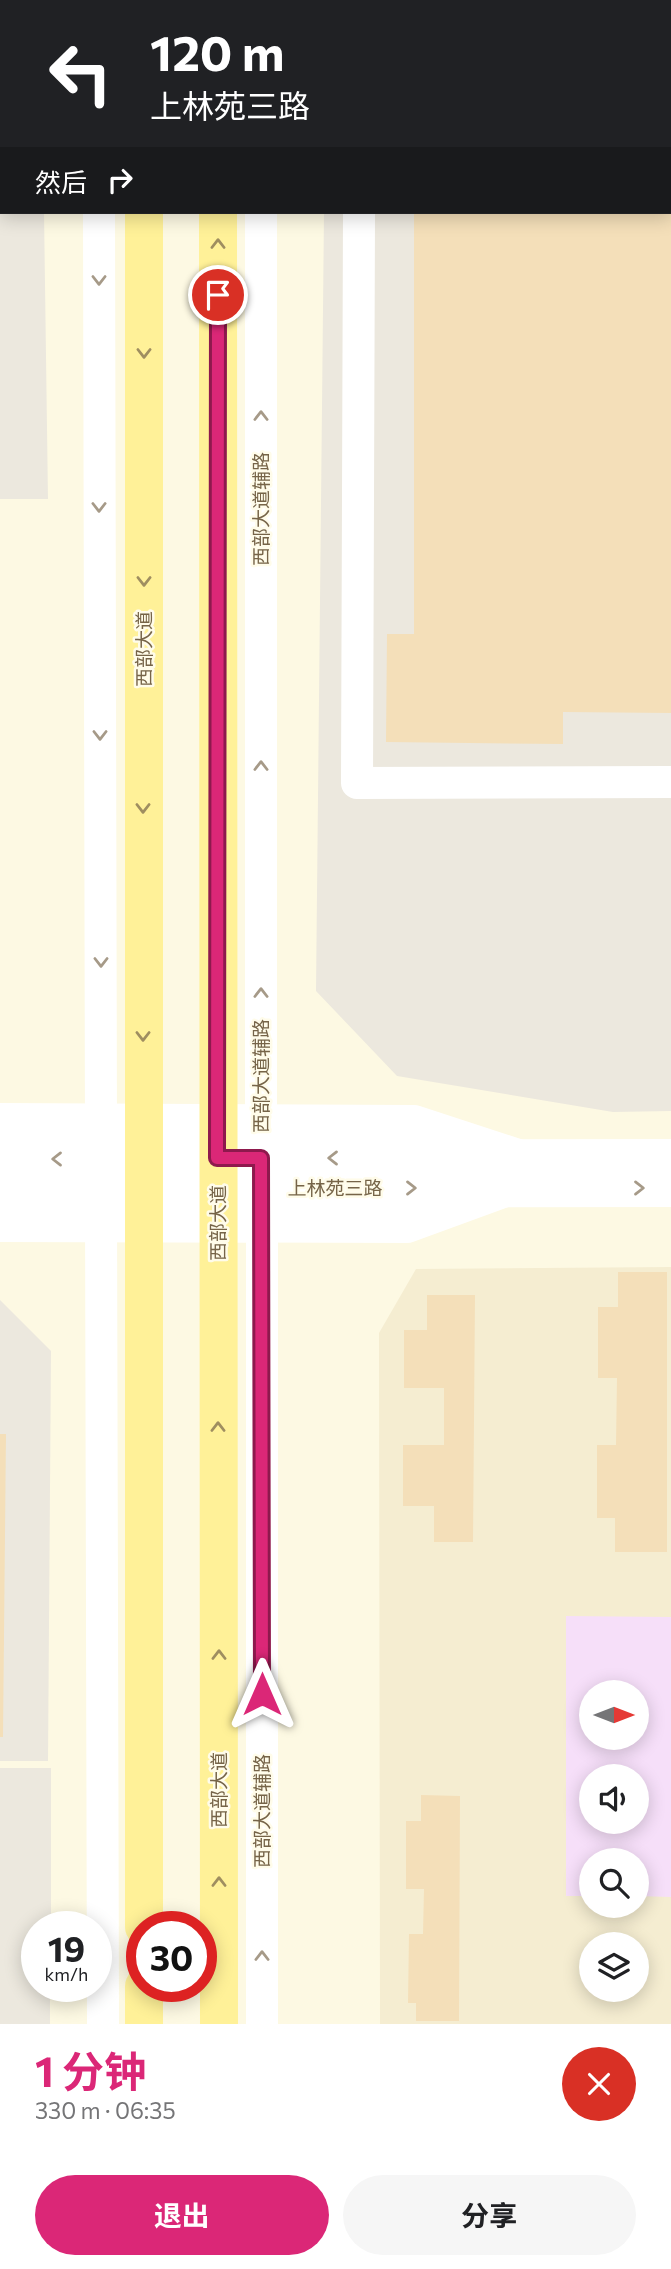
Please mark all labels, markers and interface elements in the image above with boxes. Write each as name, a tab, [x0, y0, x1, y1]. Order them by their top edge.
text: 120 m	[150, 21, 284, 81]
icon: left	[35, 28, 126, 119]
text: 上林苑三路	[150, 85, 310, 125]
icon: right	[101, 161, 139, 199]
text: 然后	[35, 166, 87, 197]
one-way arrow	[210, 239, 226, 249]
pin	[188, 265, 248, 325]
one-way arrow	[91, 275, 107, 286]
icon: arrive	[199, 276, 237, 314]
one-way arrow	[136, 349, 152, 359]
one-way arrow	[253, 410, 269, 421]
street label: 西部大道辅路	[249, 452, 272, 566]
one-way arrow	[91, 503, 107, 513]
one-way arrow	[136, 576, 152, 587]
street label: 西部大道	[132, 611, 155, 687]
one-way arrow	[92, 730, 108, 741]
one-way arrow	[253, 760, 269, 771]
one-way arrow	[135, 804, 151, 814]
one-way arrow	[93, 958, 109, 968]
one-way arrow	[253, 988, 269, 998]
street label: 西部大道辅路	[249, 1019, 272, 1133]
one-way arrow	[135, 1031, 151, 1042]
one-way arrow	[328, 1150, 338, 1166]
one-way arrow	[51, 1151, 62, 1167]
street label: 上林苑三路	[287, 1176, 383, 1199]
one-way arrow	[406, 1180, 417, 1196]
one-way arrow	[634, 1180, 644, 1196]
street label: 西部大道	[206, 1185, 229, 1261]
one-way arrow	[210, 1422, 226, 1432]
one-way arrow	[211, 1649, 227, 1660]
position arrow	[225, 1657, 299, 1731]
north arrow	[579, 1680, 649, 1750]
map controls	[579, 1680, 649, 2002]
street label: 西部大道	[207, 1752, 230, 1828]
street label: 西部大道辅路	[250, 1754, 273, 1868]
button: sound	[579, 1764, 649, 1834]
button: search	[579, 1848, 649, 1918]
one-way arrow	[211, 1877, 227, 1887]
speed limit sign: 30	[126, 1911, 217, 2002]
text: 19	[48, 1926, 85, 1969]
button: layers	[579, 1932, 649, 2002]
one-way arrow	[254, 1950, 270, 1961]
text: km/h	[45, 1963, 88, 1985]
text: 1 分钟	[35, 2044, 146, 2096]
button: close	[562, 2047, 636, 2121]
text: 330 m · 06:35	[35, 2096, 176, 2124]
button: 退出	[35, 2175, 329, 2255]
button: 分享	[343, 2175, 636, 2255]

